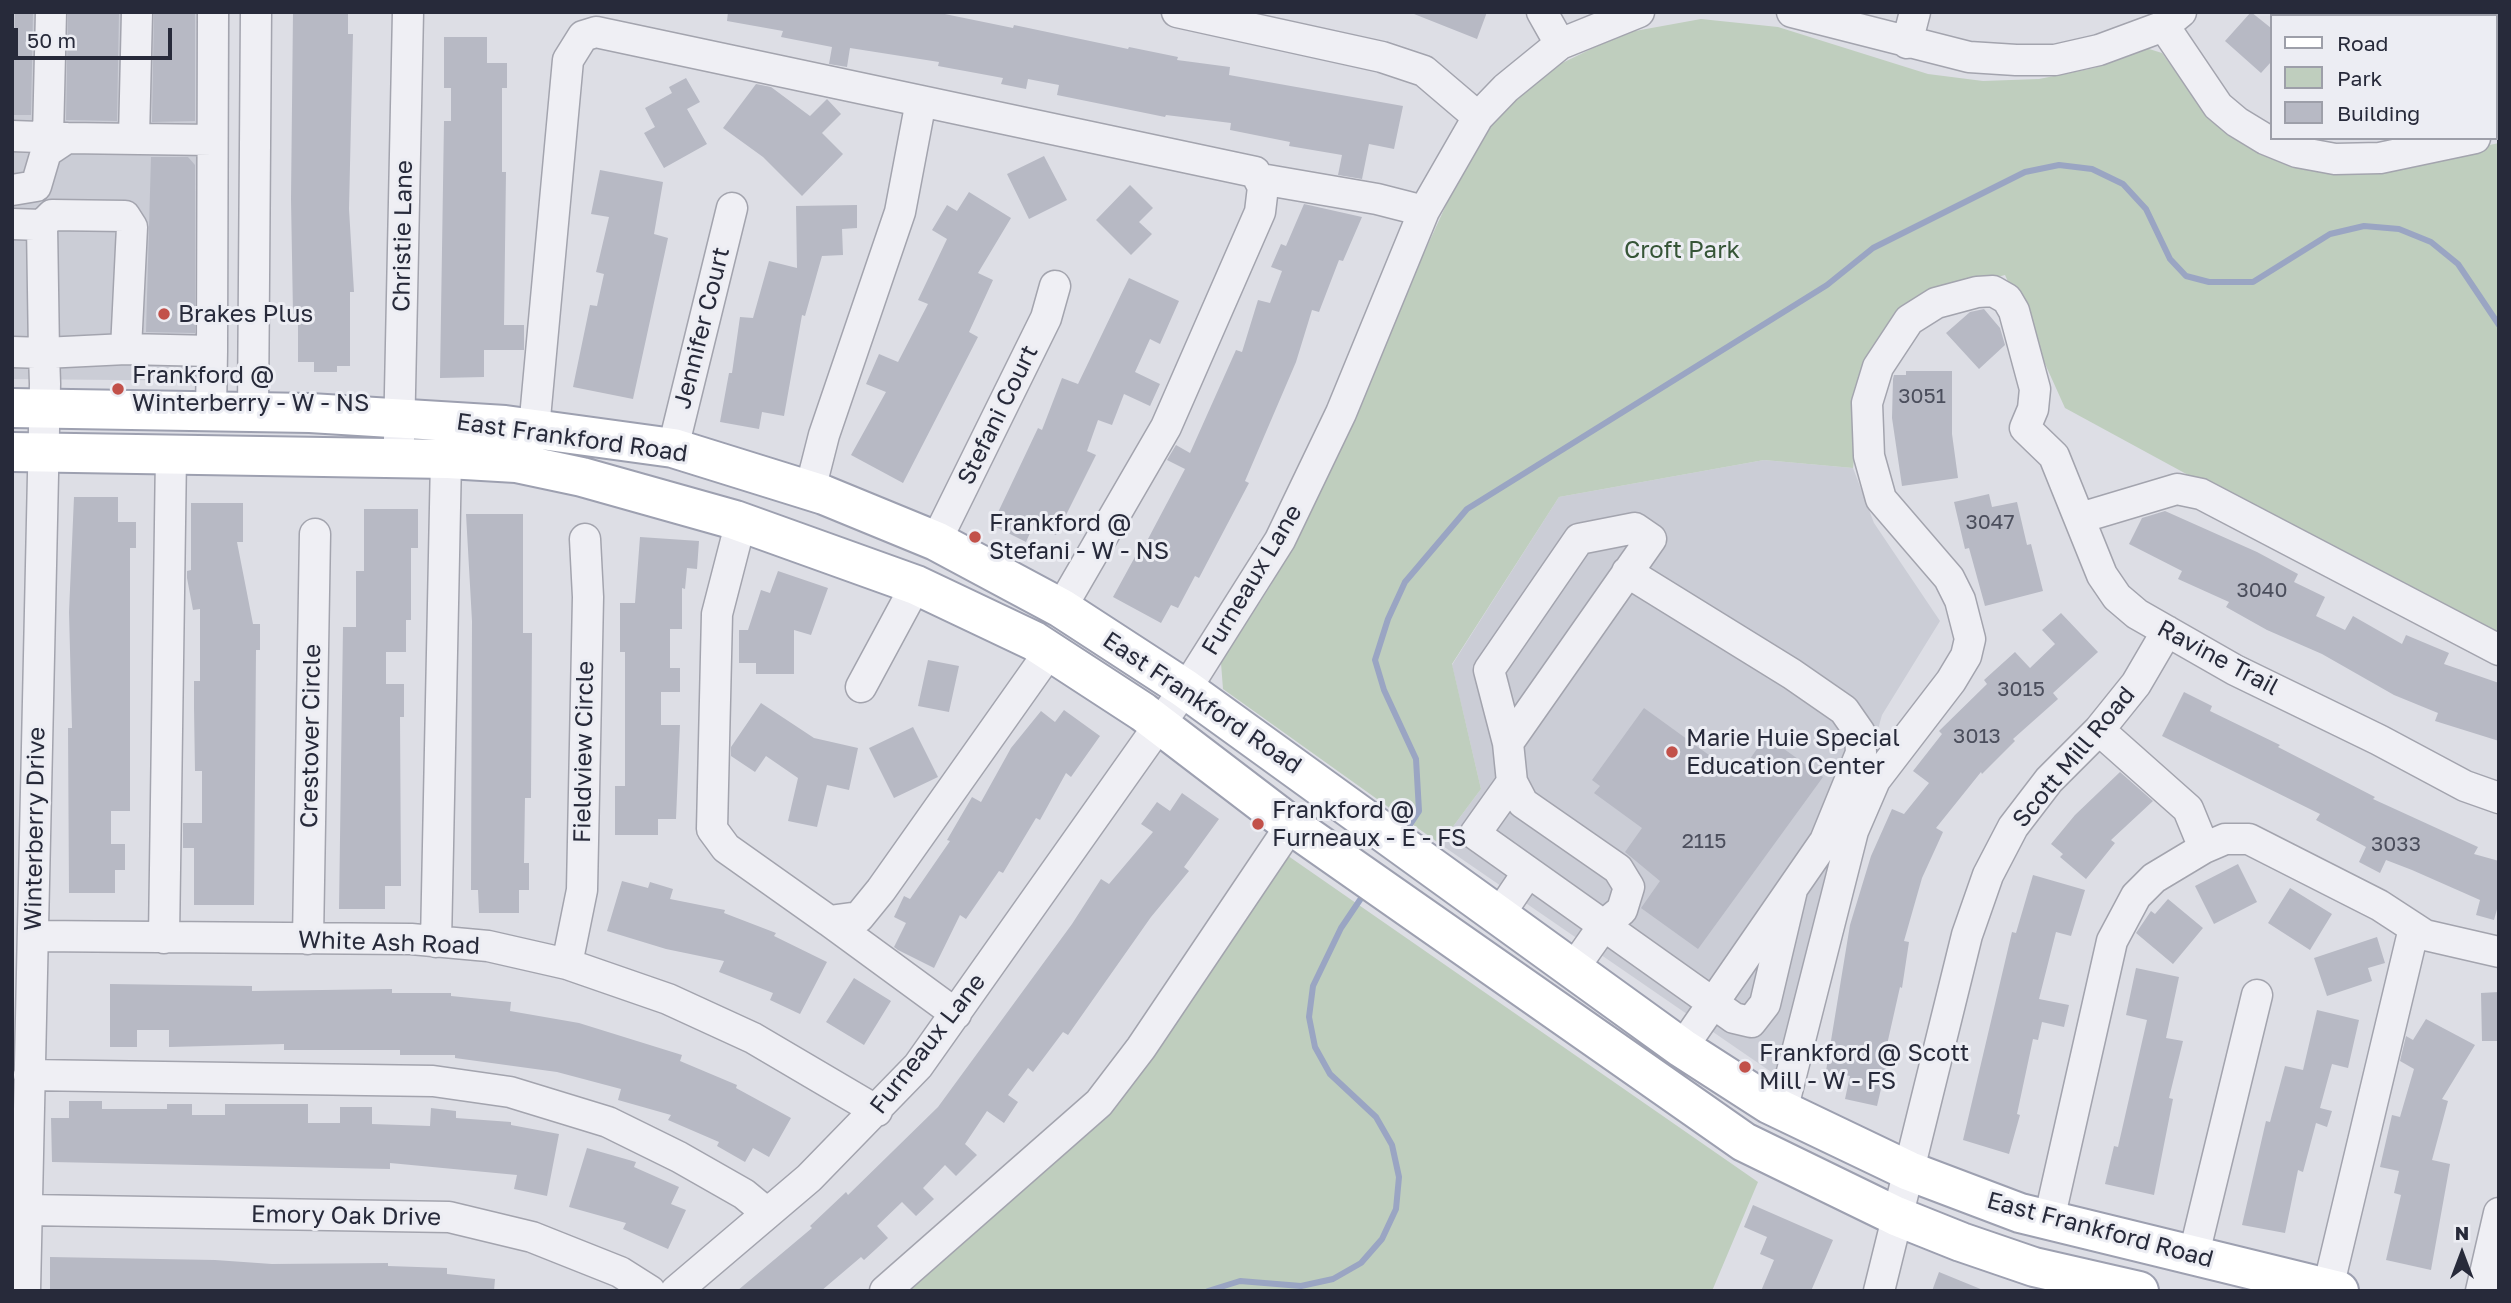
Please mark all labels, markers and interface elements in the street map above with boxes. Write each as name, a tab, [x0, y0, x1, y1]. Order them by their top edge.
scale bar	[18, 14, 175, 58]
legend	[2270, 14, 2497, 140]
text: 50 m	[27, 27, 76, 53]
text: Road	[2337, 30, 2388, 56]
text: Park	[2337, 65, 2382, 91]
text: Building	[2337, 100, 2420, 126]
street label: Christie Lane	[387, 160, 419, 312]
park label: Croft Park	[1624, 236, 1740, 264]
street label: Jennifer Court	[668, 244, 736, 412]
place label: Brakes Plus	[178, 300, 313, 328]
marker: Brakes Plus	[156, 306, 172, 322]
street label: Stefani Court	[952, 340, 1044, 490]
place label: Frankford @ Winterberry - W - NS	[132, 361, 369, 417]
marker: Frankford @ Winterberry - W - NS	[110, 381, 126, 397]
house number: 3051	[1898, 383, 1946, 409]
street label: East Frankford Road	[455, 408, 689, 468]
street label: Furneaux Lane	[1196, 500, 1308, 660]
place label: Frankford @ Stefani - W - NS	[989, 509, 1169, 565]
house number: 3047	[1965, 509, 2015, 535]
marker: Frankford @ Stefani - W - NS	[967, 529, 983, 545]
house number: 3040	[2236, 577, 2288, 603]
street label: Ravine Trail	[2152, 614, 2284, 702]
street label: East Frankford Road	[1097, 626, 1307, 780]
street label: Crestover Circle	[295, 644, 327, 828]
street label: Fieldview Circle	[568, 661, 600, 843]
house number: 3015	[1997, 676, 2045, 702]
street label: Scott Mill Road	[2007, 681, 2141, 833]
house number: 3013	[1953, 723, 2001, 749]
place label: Marie Huie Special Education Center	[1686, 724, 1900, 780]
street label: Winterberry Drive	[19, 727, 51, 931]
marker: Marie Huie Special Education Center	[1664, 744, 1680, 760]
place label: Frankford @ Furneaux - E - FS	[1272, 796, 1466, 852]
marker: Frankford @ Furneaux - E - FS	[1250, 816, 1266, 832]
house number: 2115	[1682, 828, 1726, 854]
house number: 3033	[2371, 831, 2421, 857]
street label: White Ash Road	[298, 925, 480, 961]
street label: Furneaux Lane	[864, 968, 992, 1120]
place label: Frankford @ Scott Mill - W - FS	[1759, 1039, 1969, 1095]
marker: Frankford @ Scott Mill - W - FS	[1737, 1059, 1753, 1075]
street label: East Frankford Road	[1984, 1186, 2216, 1274]
street label: Emory Oak Drive	[251, 1200, 441, 1232]
north arrow	[2427, 1219, 2497, 1289]
text: N	[2455, 1221, 2469, 1244]

